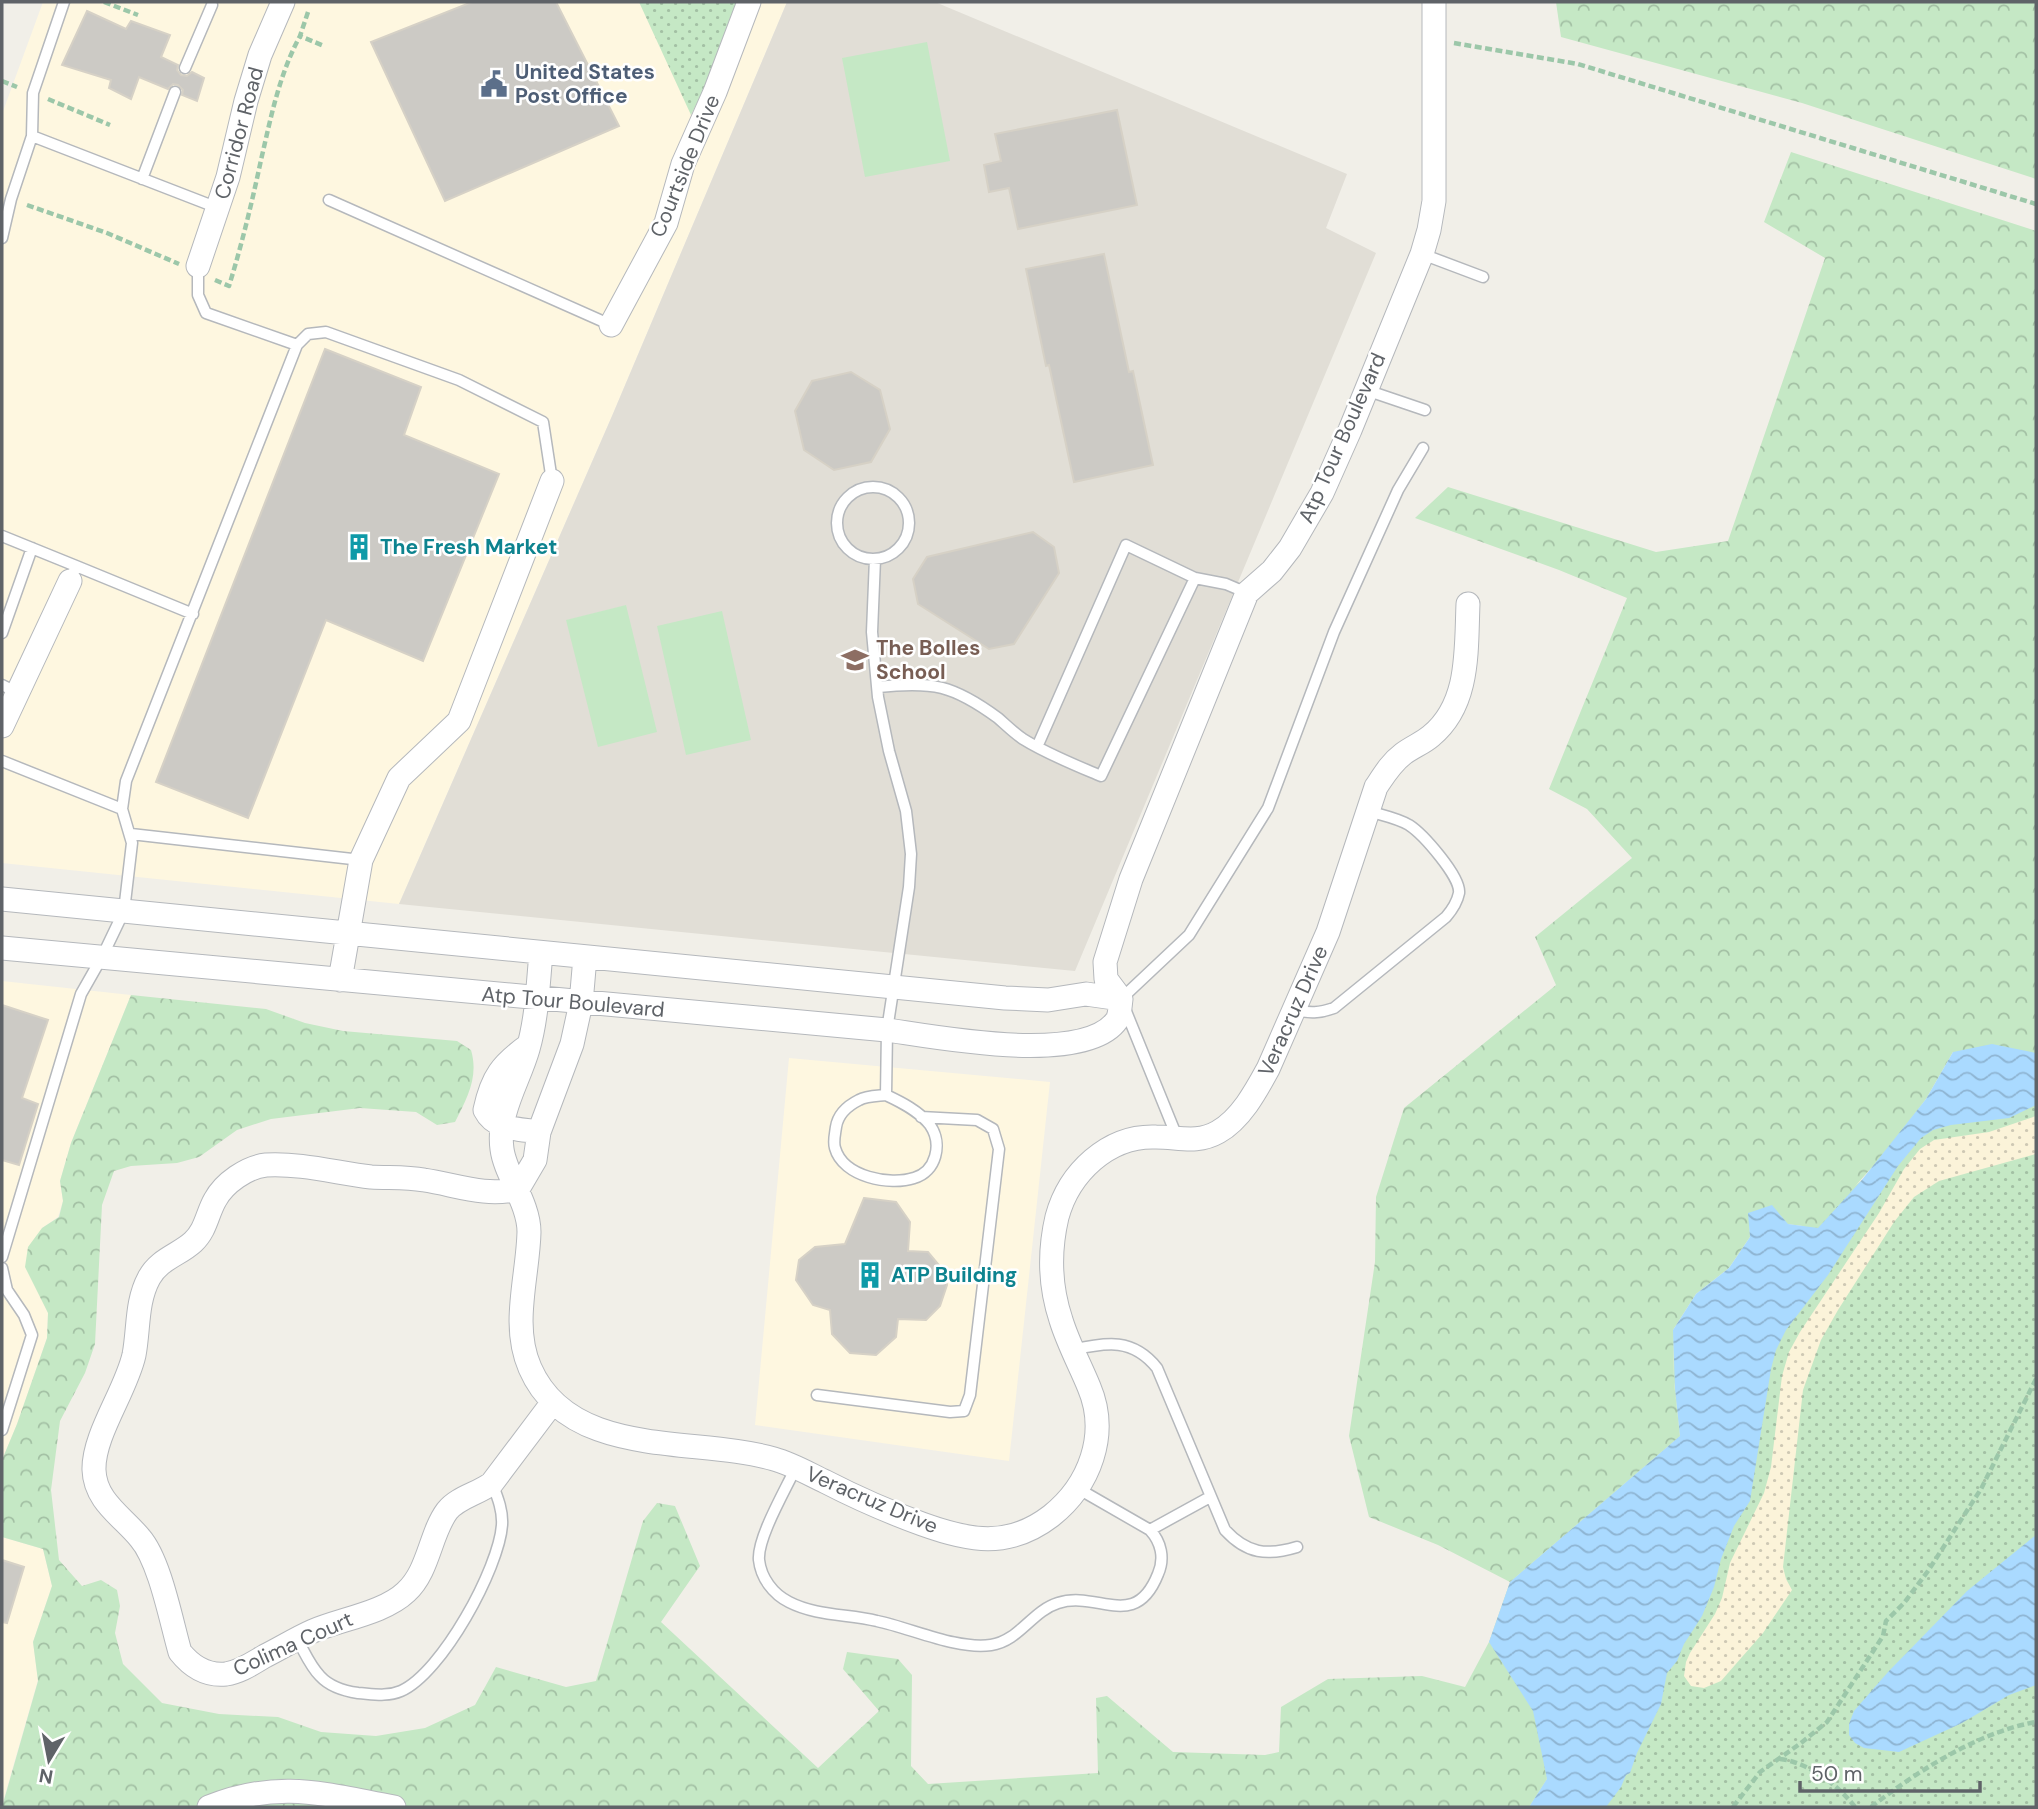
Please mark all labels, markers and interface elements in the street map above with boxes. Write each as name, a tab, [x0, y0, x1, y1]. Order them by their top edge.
place label: United States Post Office	[515, 58, 655, 110]
street label: Corridor Road	[208, 64, 270, 202]
public building icon: United States Post Office	[479, 69, 509, 99]
street label: Courtside Drive	[644, 90, 726, 242]
street label: Atp Tour Boulevard	[1292, 348, 1392, 528]
building icon: The Fresh Market	[344, 532, 374, 562]
place label: The Fresh Market	[380, 533, 557, 561]
place label: The Bolles School	[876, 634, 980, 686]
school or university icon: The Bolles School	[840, 645, 870, 675]
street label: Veracruz Drive	[1252, 941, 1334, 1081]
street label: Atp Tour Boulevard	[480, 980, 666, 1024]
building icon: ATP Building	[855, 1260, 885, 1290]
place label: ATP Building	[891, 1261, 1017, 1289]
street label: Veracruz Drive	[802, 1460, 942, 1540]
street label: Colima Court	[229, 1605, 357, 1683]
north arrow	[14, 1725, 84, 1795]
scale bar	[1800, 1750, 1980, 1794]
text: 50 m	[1811, 1760, 1862, 1788]
text: N	[37, 1763, 55, 1790]

